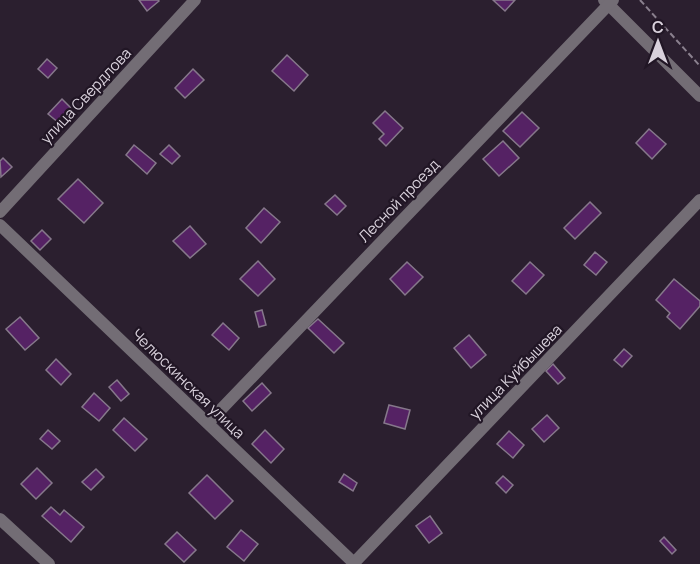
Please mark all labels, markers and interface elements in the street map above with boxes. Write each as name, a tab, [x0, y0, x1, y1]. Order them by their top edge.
north arrow	[628, 12, 688, 72]
text: С	[652, 16, 664, 38]
street label: улица Свердлова	[35, 43, 136, 148]
street label: Лесной проезд	[354, 154, 444, 247]
street label: улица Куйбышева	[465, 319, 567, 424]
street label: Челюскинская улица	[127, 324, 250, 443]

